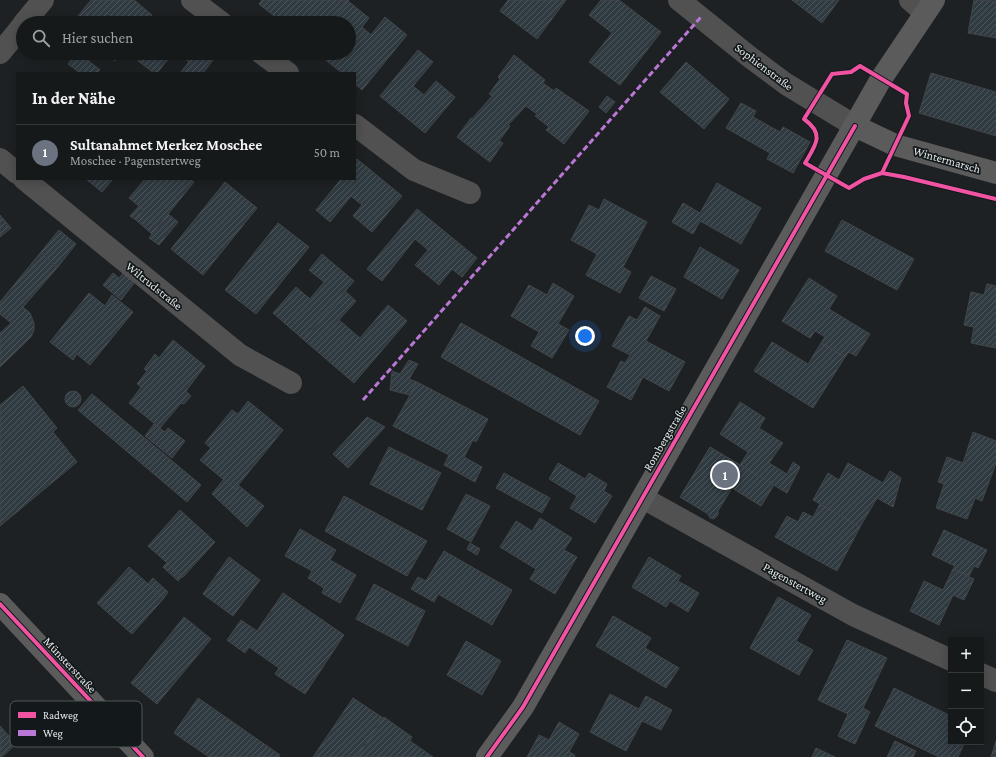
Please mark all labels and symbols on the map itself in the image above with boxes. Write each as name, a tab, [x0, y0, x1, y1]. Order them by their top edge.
street label: Sophienstraße	[732, 41, 796, 93]
street label: Wintermarsch	[912, 144, 983, 176]
street label: Wiltrudstraße	[123, 259, 185, 313]
your location	[575, 326, 595, 346]
street label: Rombergstraße	[641, 403, 689, 473]
pin: 1	[712, 460, 738, 490]
street label: Pagenstertweg	[761, 560, 829, 606]
street label: Münsterstraße	[41, 634, 99, 696]
legend	[10, 701, 142, 747]
text: Radweg	[43, 709, 79, 722]
text: Weg	[43, 727, 63, 740]

